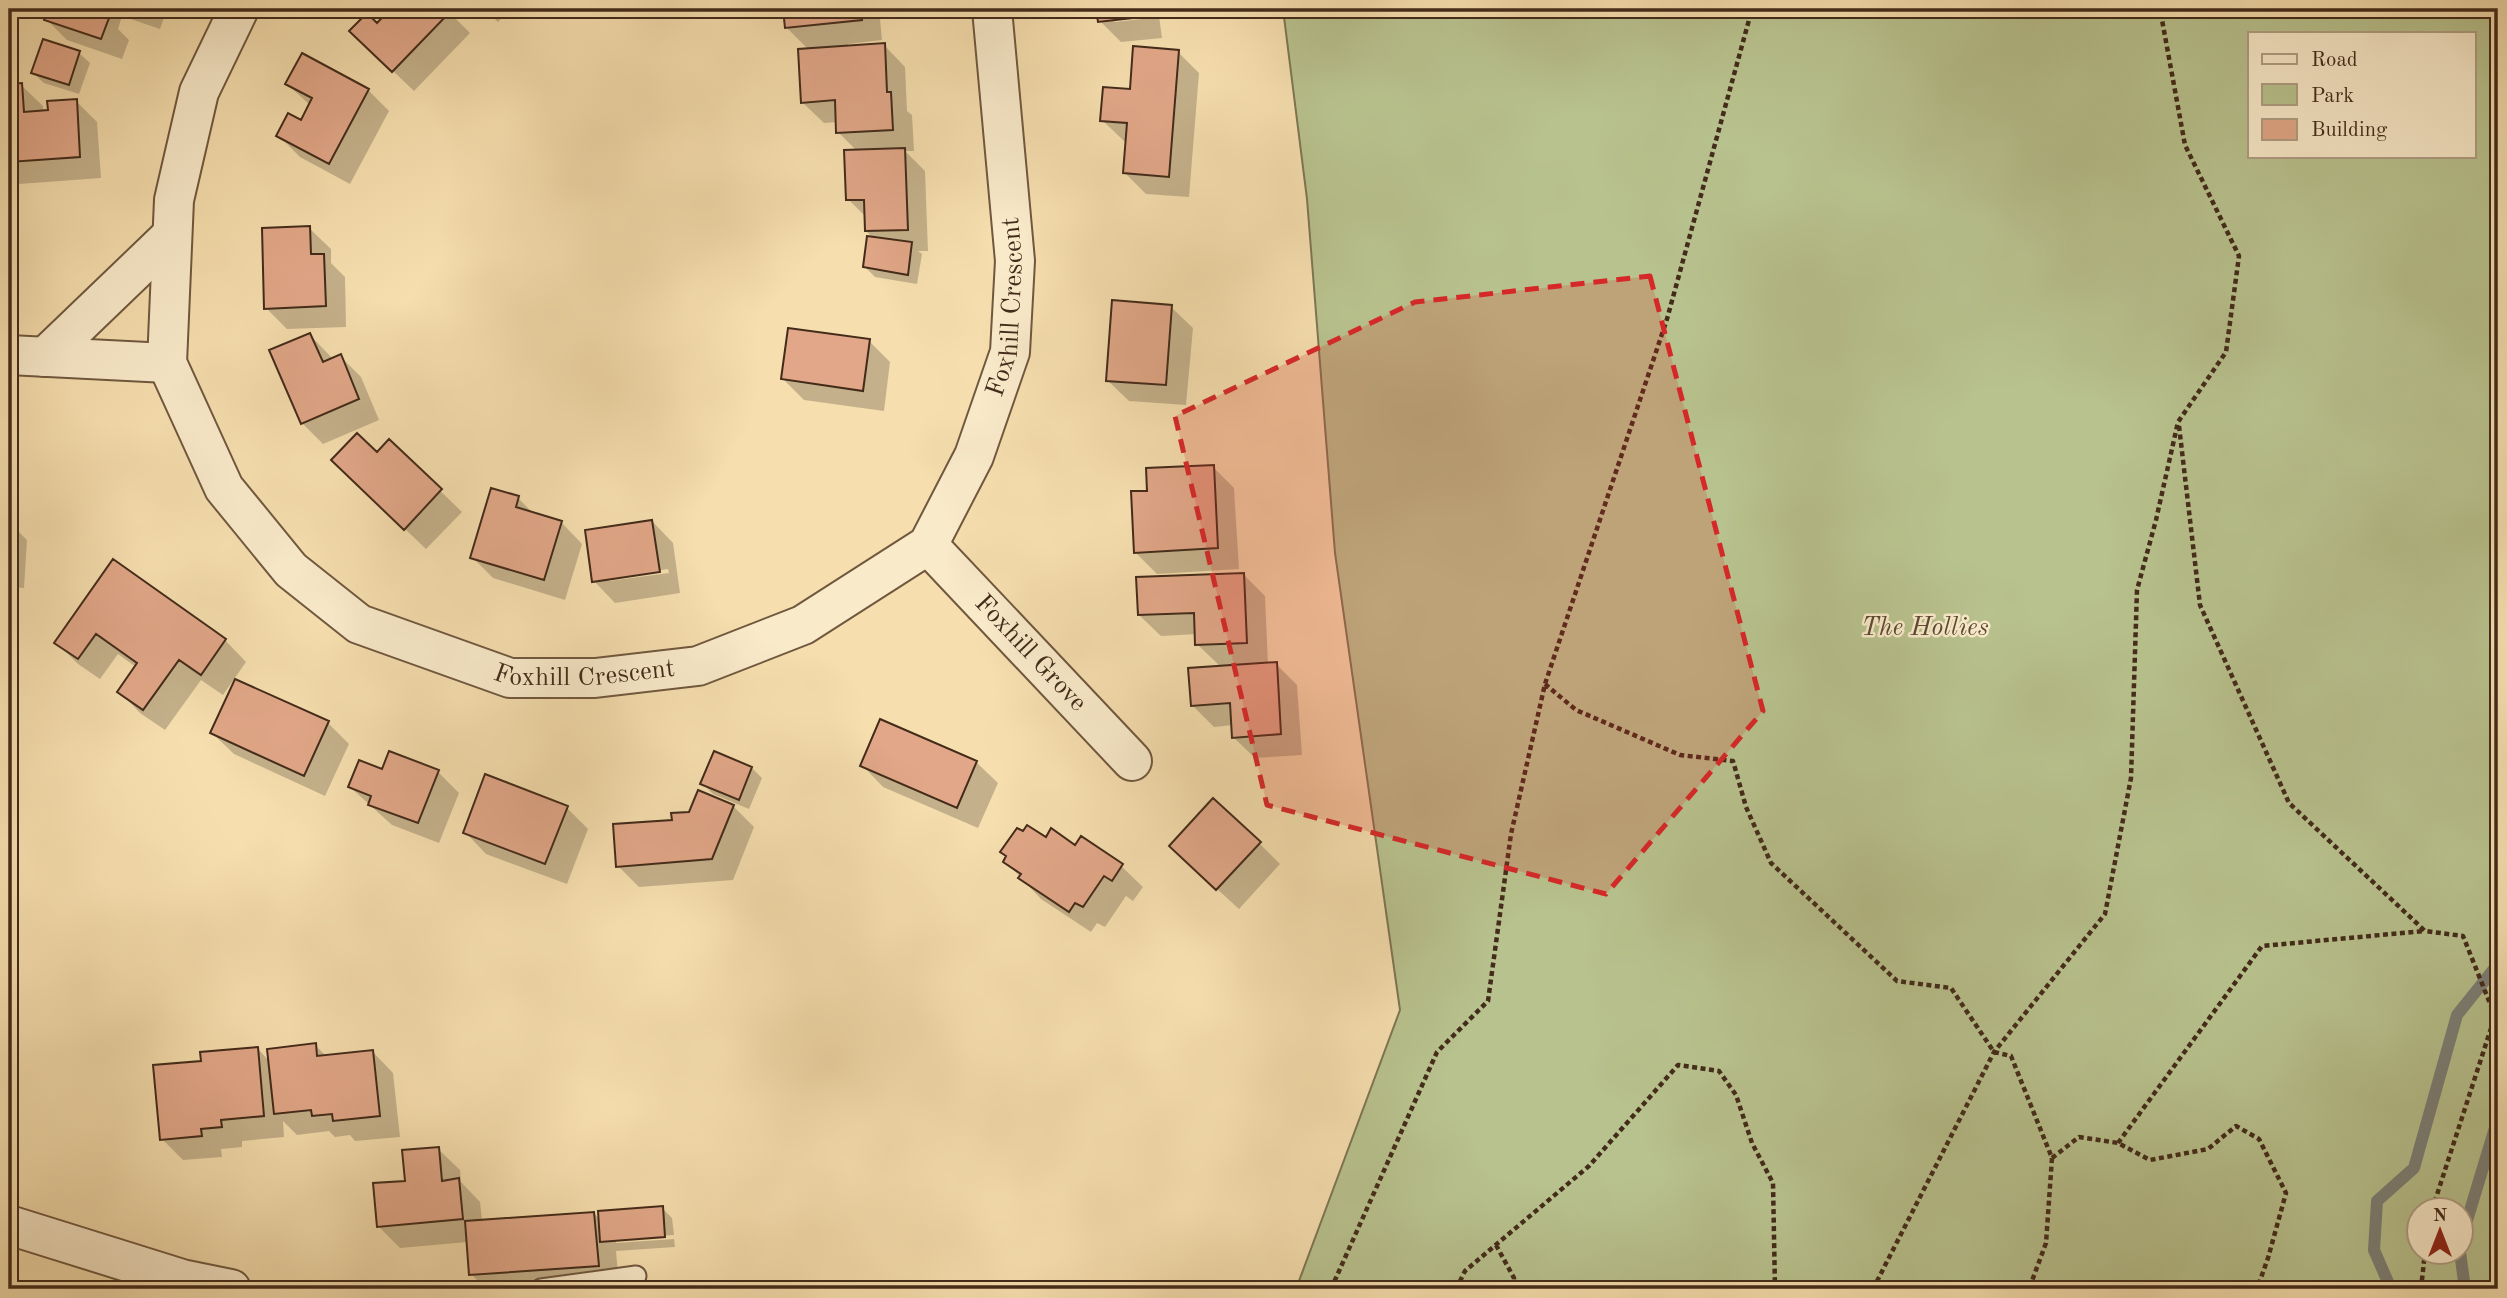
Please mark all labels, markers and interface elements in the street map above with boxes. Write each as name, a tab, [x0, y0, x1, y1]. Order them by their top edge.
legend	[2248, 32, 2476, 158]
text: Road	[2311, 50, 2358, 71]
text: Park	[2311, 86, 2354, 107]
text: Building	[2311, 120, 2388, 141]
street label: Foxhill Crescent	[982, 216, 1028, 400]
street label: Foxhill Grove	[969, 590, 1091, 717]
park label: The Hollies	[1861, 615, 1989, 641]
street label: Foxhill Crescent	[490, 656, 676, 691]
north arrow	[2406, 1196, 2476, 1266]
text: N	[2433, 1207, 2448, 1226]

